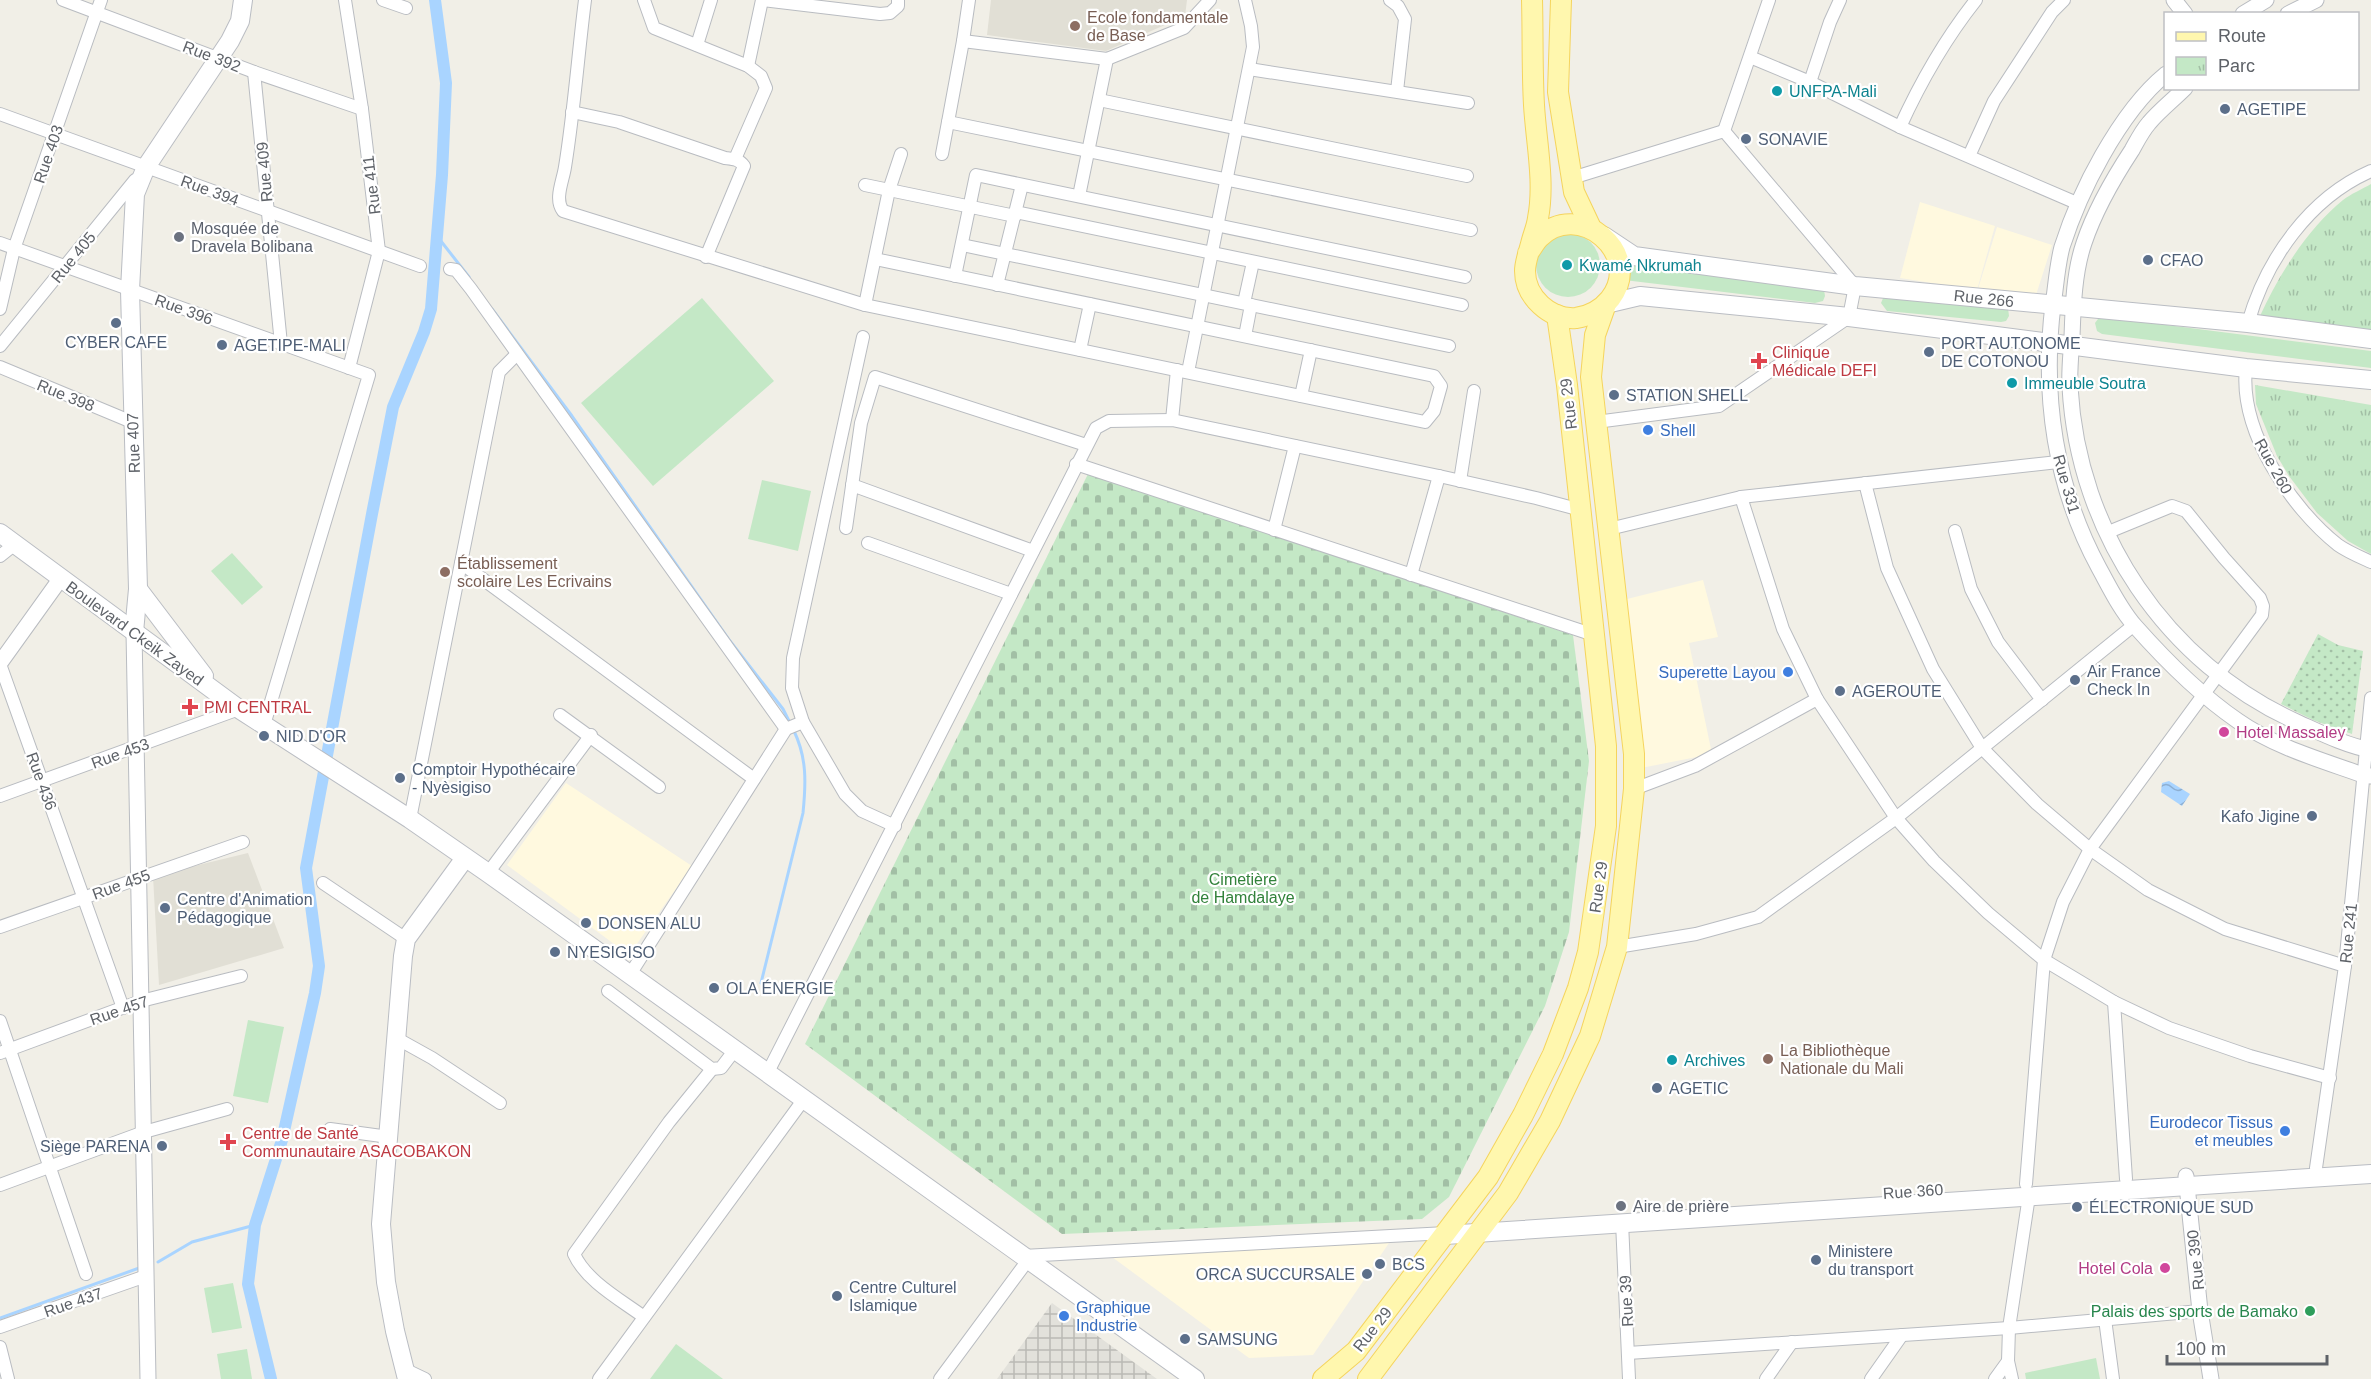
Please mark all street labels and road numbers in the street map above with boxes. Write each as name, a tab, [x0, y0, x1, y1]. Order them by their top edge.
street label: Rue 392	[181, 38, 243, 75]
street label: Rue 403	[31, 123, 66, 186]
street label: Rue 409	[253, 141, 276, 203]
street label: Rue 411	[359, 154, 384, 215]
street label: Rue 394	[178, 172, 241, 209]
street label: Rue 405	[48, 228, 99, 286]
street label: Rue 266	[1953, 287, 2015, 310]
street label: Rue 396	[152, 291, 215, 328]
street label: Rue 398	[35, 376, 97, 415]
street label: Rue 29	[1557, 377, 1580, 431]
street label: Rue 407	[124, 412, 143, 474]
street label: Rue 260	[2251, 436, 2296, 497]
street label: Rue 331	[2050, 453, 2083, 516]
street label: Boulevard Ckeik Zayed	[63, 578, 207, 689]
street label: Rue 453	[89, 735, 152, 772]
street label: Rue 436	[23, 750, 60, 813]
street label: Rue 29	[1586, 860, 1611, 914]
street label: Rue 455	[90, 866, 153, 903]
street label: Rue 241	[2337, 902, 2360, 964]
street label: Rue 457	[88, 993, 151, 1028]
street label: Rue 360	[1882, 1181, 1944, 1202]
street label: Rue 390	[2184, 1229, 2207, 1291]
street label: Rue 39	[1617, 1275, 1636, 1327]
street label: Rue 437	[42, 1285, 105, 1320]
street label: Rue 29	[1350, 1304, 1395, 1355]

